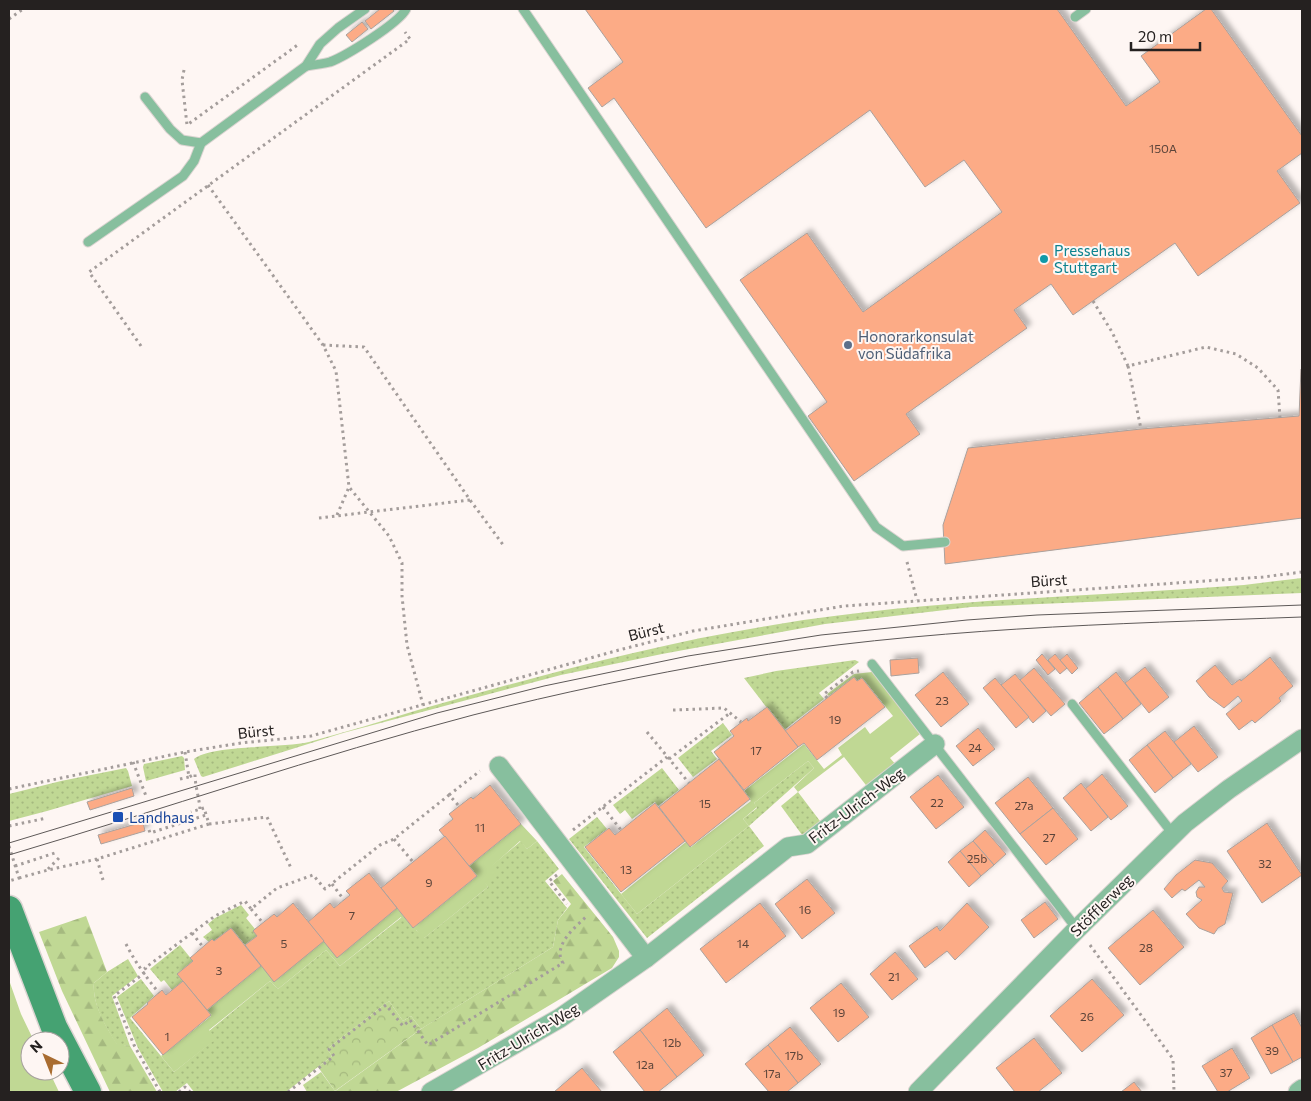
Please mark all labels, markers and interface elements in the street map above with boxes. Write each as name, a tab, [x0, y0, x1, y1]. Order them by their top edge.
scale bar	[1131, 20, 1200, 52]
text: 20 m	[1138, 27, 1172, 45]
house number: 150A	[1149, 141, 1177, 155]
place label: Pressehaus Stuttgart	[1054, 241, 1130, 276]
marker: Pressehaus Stuttgart	[1038, 253, 1050, 265]
place label: Honorarkonsulat von Südafrika	[858, 327, 974, 362]
marker: Honorarkonsulat von Südafrika	[842, 339, 854, 351]
street label: Bürst	[1030, 570, 1068, 590]
street label: Bürst	[626, 618, 666, 644]
house number: 23	[935, 693, 949, 707]
house number: 19	[829, 712, 841, 726]
street label: Bürst	[237, 720, 275, 742]
house number: 24	[968, 740, 982, 754]
house number: 17	[750, 743, 762, 757]
street label: Fritz-Ulrich-Weg	[805, 763, 907, 847]
house number: 22	[930, 795, 944, 809]
house number: 15	[699, 796, 711, 810]
house number: 27a	[1014, 798, 1034, 812]
place label: Landhaus	[129, 808, 195, 826]
marker: Landhaus	[111, 810, 125, 824]
house number: 11	[475, 820, 485, 834]
house number: 27	[1043, 830, 1055, 844]
house number: 25b	[967, 851, 987, 865]
house number: 32	[1258, 856, 1272, 870]
house number: 13	[620, 862, 632, 876]
street label: Stöfflerweg	[1066, 870, 1136, 940]
house number: 9	[425, 875, 433, 889]
house number: 16	[799, 902, 811, 916]
house number: 7	[349, 908, 355, 922]
house number: 5	[281, 936, 288, 950]
house number: 14	[737, 936, 749, 950]
house number: 28	[1139, 940, 1153, 954]
house number: 3	[216, 963, 223, 977]
house number: 21	[888, 969, 900, 983]
street label: Fritz-Ulrich-Weg	[474, 999, 582, 1073]
house number: 19	[833, 1005, 845, 1019]
house number: 26	[1080, 1009, 1094, 1023]
house number: 1	[164, 1029, 170, 1043]
north arrow	[20, 1031, 70, 1081]
house number: 12b	[663, 1035, 681, 1049]
text: N	[26, 1036, 45, 1056]
house number: 39	[1265, 1043, 1279, 1057]
house number: 17b	[785, 1048, 803, 1062]
house number: 12a	[636, 1057, 654, 1071]
house number: 37	[1219, 1065, 1233, 1079]
house number: 17a	[763, 1066, 781, 1080]

